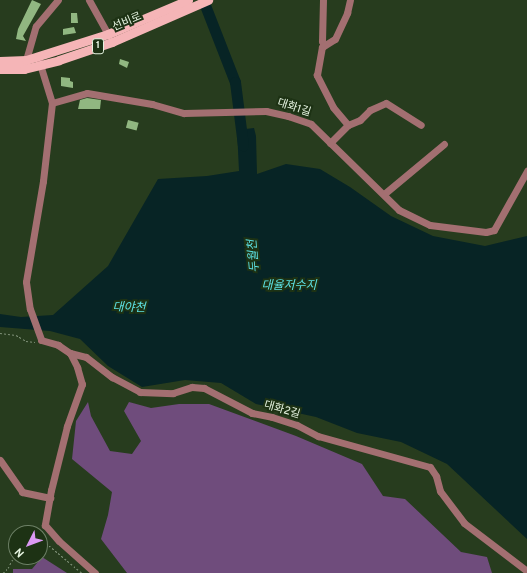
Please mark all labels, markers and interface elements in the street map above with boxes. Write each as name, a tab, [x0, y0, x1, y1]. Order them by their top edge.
street label: 선비로	[110, 10, 144, 34]
road number: 1	[92, 38, 104, 54]
street label: 대화1길	[276, 96, 312, 120]
water label: 두월천	[246, 239, 264, 273]
water label: 대율저수지	[261, 280, 317, 294]
water label: 대야천	[112, 302, 146, 316]
street label: 대화2길	[262, 399, 302, 421]
north arrow	[8, 525, 48, 565]
text: N	[12, 545, 28, 560]

